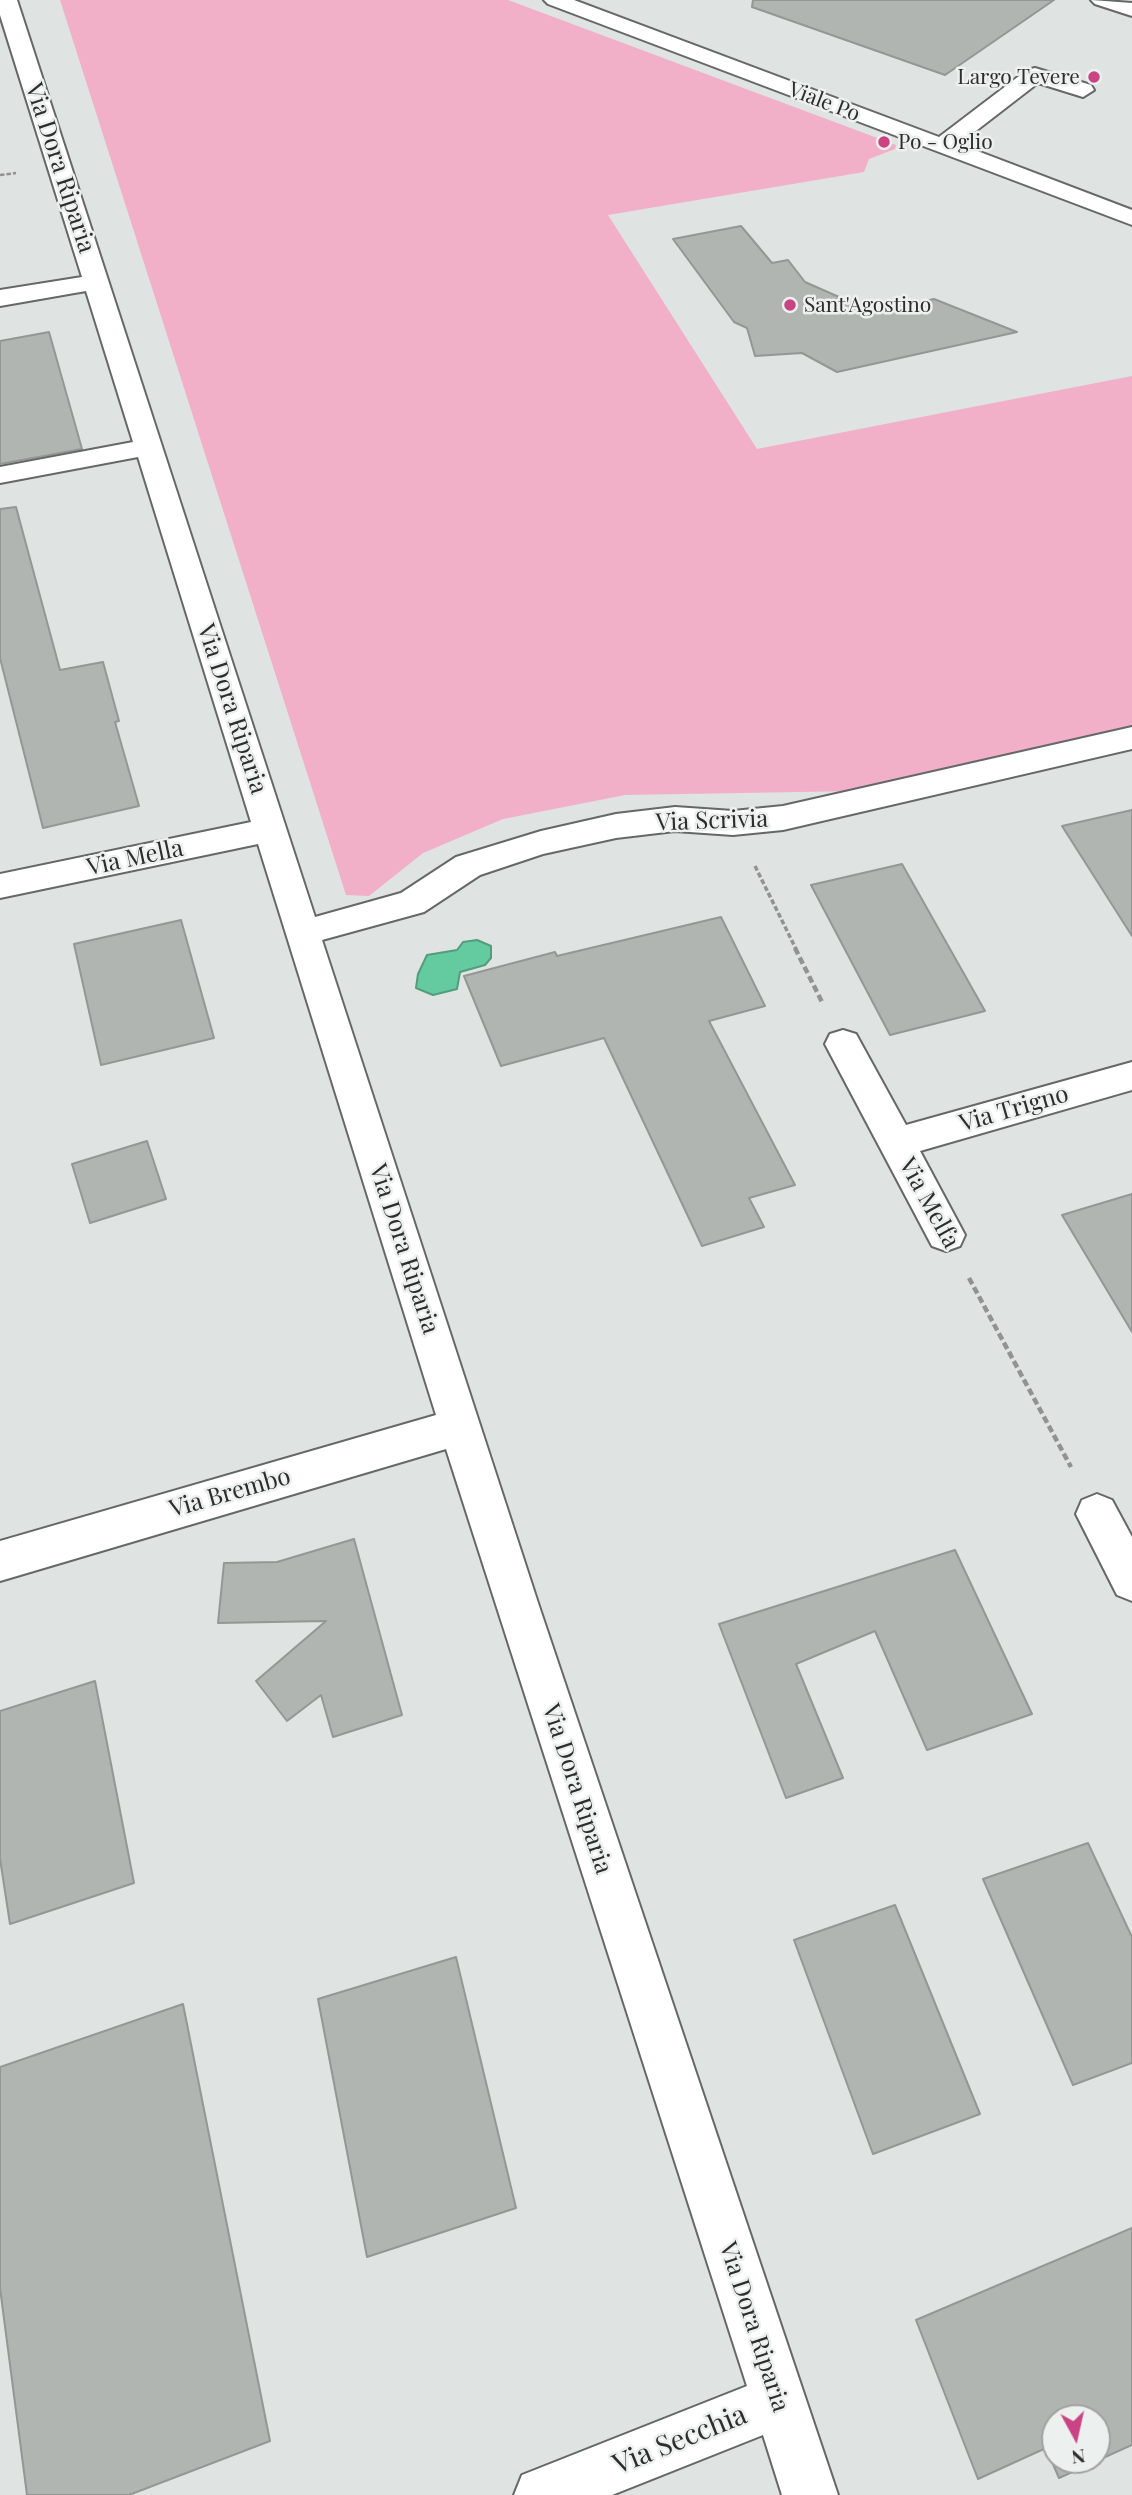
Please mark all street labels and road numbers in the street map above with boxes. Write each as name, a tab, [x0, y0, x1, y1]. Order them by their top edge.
street label: Viale Po	[785, 77, 863, 127]
street label: Via Dora Riparia	[19, 80, 101, 256]
street label: Via Dora Riparia	[191, 621, 273, 797]
street label: Via Scrivia	[655, 805, 769, 837]
street label: Via Mella	[84, 834, 186, 882]
street label: Via Trigno	[956, 1080, 1072, 1138]
street label: Via Melfa	[892, 1153, 966, 1253]
street label: Via Dora Riparia	[363, 1161, 445, 1337]
street label: Via Brembo	[166, 1462, 294, 1524]
street label: Via Dora Riparia	[536, 1701, 618, 1877]
street label: Via Dora Riparia	[713, 2239, 795, 2415]
street label: Via Secchia	[608, 2398, 752, 2482]

